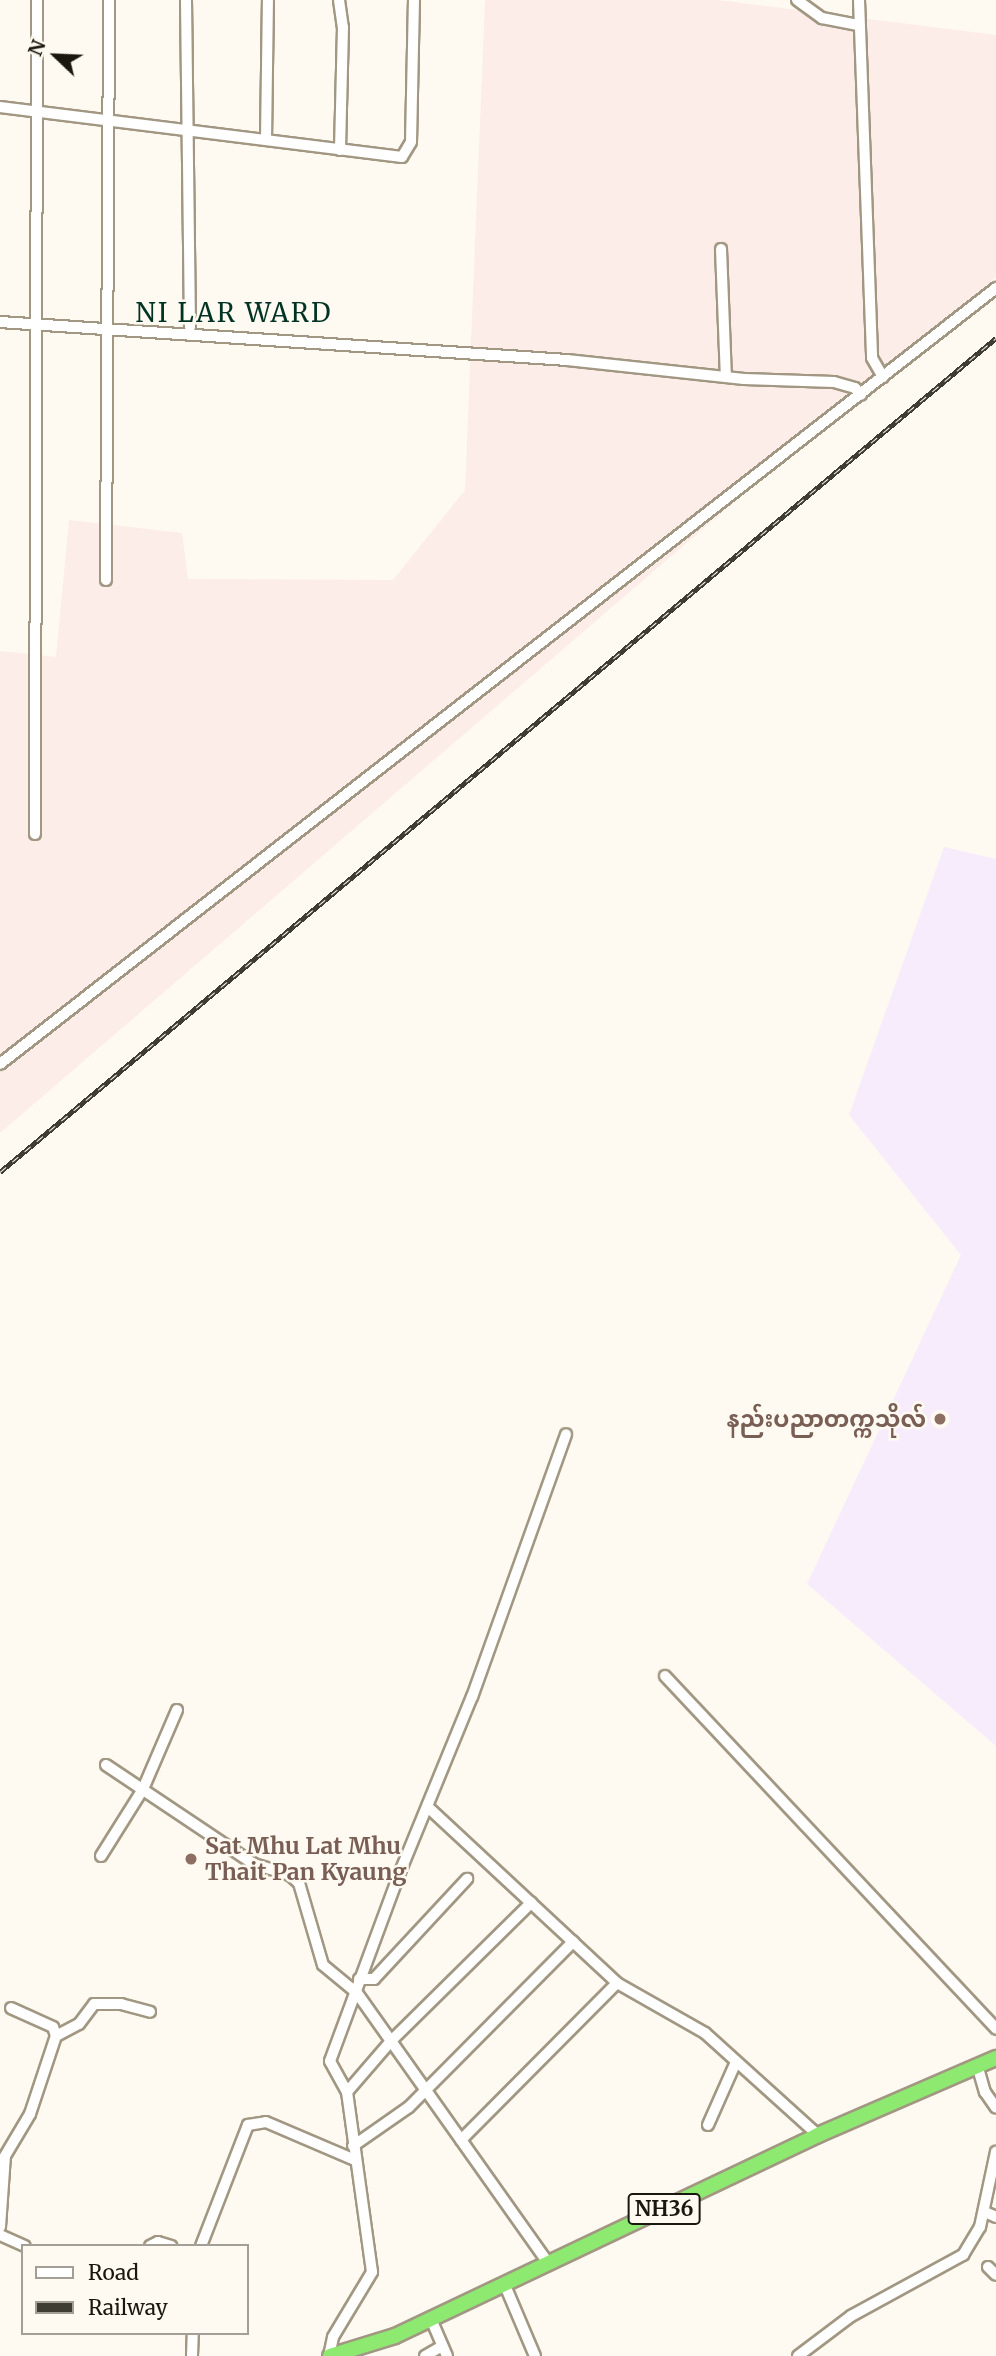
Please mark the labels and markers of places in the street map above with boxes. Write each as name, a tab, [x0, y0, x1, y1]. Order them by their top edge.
place label: နည်းပညာတက္ကသိုလ်	[727, 1405, 926, 1433]
marker: နည်းပညာတက္ကသိုလ်	[932, 1411, 948, 1427]
place label: Sat Mhu Lat Mhu Thait Pan Kyaung	[205, 1832, 407, 1886]
marker: Sat Mhu Lat Mhu Thait Pan Kyaung	[183, 1851, 199, 1867]

